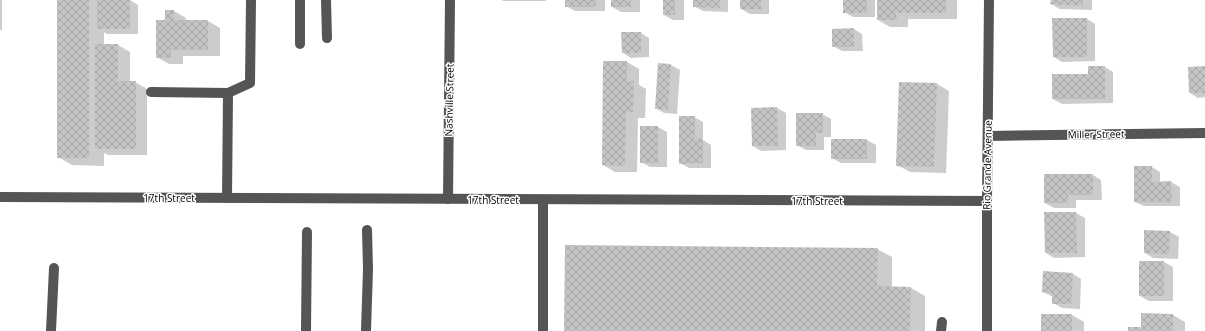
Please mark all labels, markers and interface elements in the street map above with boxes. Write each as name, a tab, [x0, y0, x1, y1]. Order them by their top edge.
street label: Nashville Street	[441, 63, 457, 136]
street label: Rio Grande Avenue	[979, 120, 995, 210]
street label: Miller Street	[1067, 126, 1125, 141]
street label: 17th Street	[143, 191, 195, 205]
street label: 17th Street	[467, 193, 519, 207]
street label: 17th Street	[791, 194, 843, 208]

